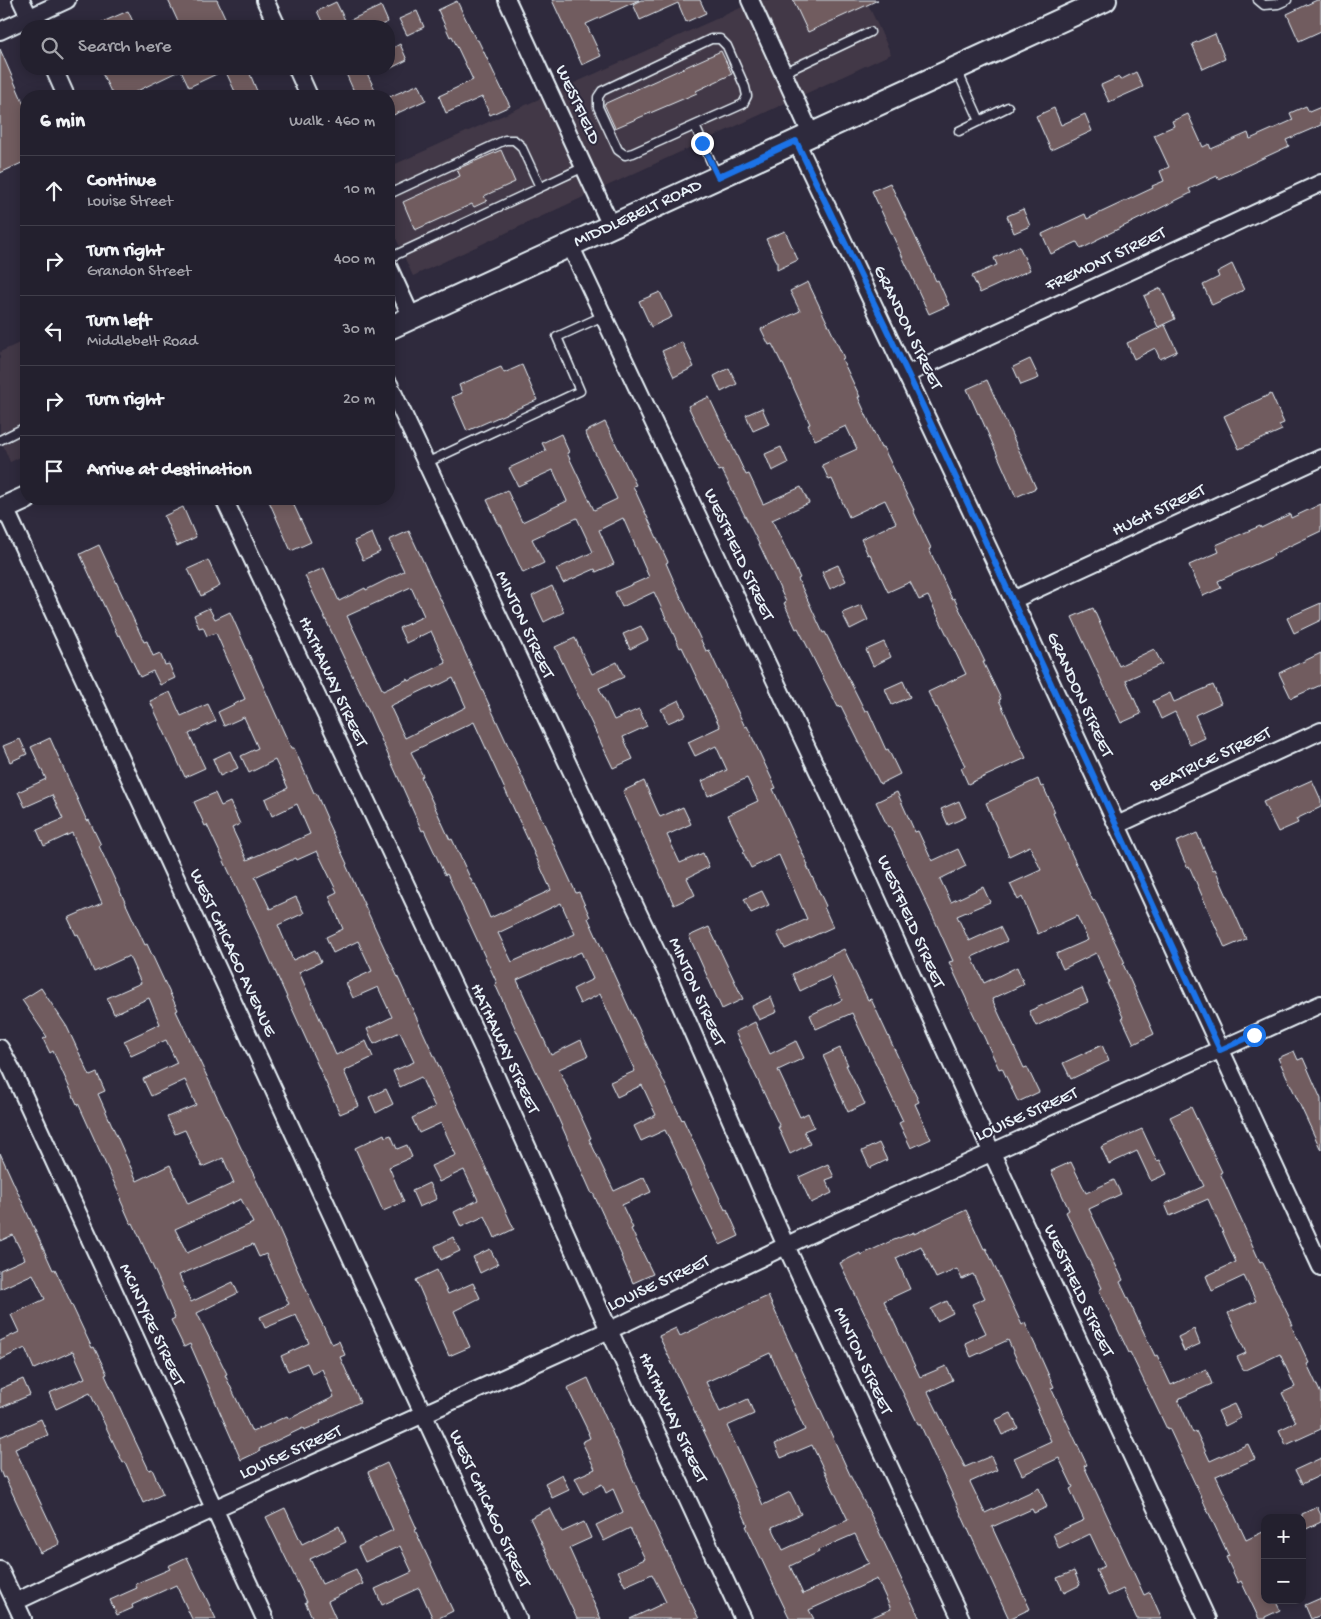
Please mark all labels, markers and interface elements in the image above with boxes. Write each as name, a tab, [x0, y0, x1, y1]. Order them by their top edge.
search box	[20, 20, 395, 75]
icon: search	[38, 34, 66, 62]
text: Search here	[78, 36, 172, 59]
street label: WESTFIELD	[550, 62, 605, 148]
text: 6 min	[40, 110, 85, 135]
text: Walk · 460 m	[289, 113, 375, 132]
route end	[691, 132, 714, 155]
text: Continue	[87, 170, 156, 193]
street label: MIDDLEBELT ROAD	[571, 175, 706, 253]
icon: ahead	[40, 177, 68, 205]
text: 10 m	[344, 181, 375, 200]
text: Louise Street	[87, 193, 173, 212]
street label: FREMONT STREET	[1042, 223, 1170, 297]
text: Turn right	[87, 240, 163, 263]
icon: right	[40, 247, 68, 275]
text: 400 m	[334, 251, 375, 270]
street label: GRANDON STREET	[868, 262, 947, 395]
text: Grandon Street	[87, 263, 191, 282]
text: Turn left	[87, 310, 151, 333]
icon: left	[40, 317, 68, 345]
text: 30 m	[342, 321, 375, 340]
text: Middlebelt Road	[87, 333, 198, 352]
icon: right	[40, 387, 68, 415]
text: Turn right	[87, 389, 163, 412]
text: 20 m	[343, 391, 375, 410]
icon: arrive	[40, 457, 68, 485]
text: Arrive at destination	[87, 459, 251, 482]
street label: HUGH STREET	[1109, 480, 1210, 542]
street label: WESTFIELD STREET	[698, 486, 778, 625]
street label: MINTON STREET	[490, 568, 559, 683]
street label: HATHAWAY STREET	[293, 614, 372, 751]
street label: GRANDON STREET	[1041, 629, 1118, 762]
street label: BEATRICE STREET	[1146, 722, 1276, 798]
street label: WESTFIELD STREET	[871, 852, 949, 993]
street label: WEST CHICAGO AVENUE	[184, 866, 280, 1041]
street label: MINTON STREET	[663, 935, 730, 1050]
street label: HATHAWAY STREET	[465, 981, 544, 1118]
route start	[1243, 1024, 1266, 1047]
street label: LOUISE STREET	[972, 1083, 1083, 1147]
street label: WESTFIELD STREET	[1038, 1222, 1118, 1361]
street label: LOUISE STREET	[605, 1251, 714, 1317]
street label: MCINTYRE STREET	[113, 1260, 189, 1390]
street label: MINTON STREET	[828, 1304, 897, 1419]
street label: HATHAWAY STREET	[633, 1350, 712, 1487]
street label: LOUISE STREET	[236, 1421, 347, 1485]
street label: WEST CHICAGO STREET	[443, 1427, 535, 1592]
map controls	[1261, 1514, 1306, 1604]
button: +	[1261, 1514, 1306, 1559]
button: −	[1261, 1559, 1306, 1604]

